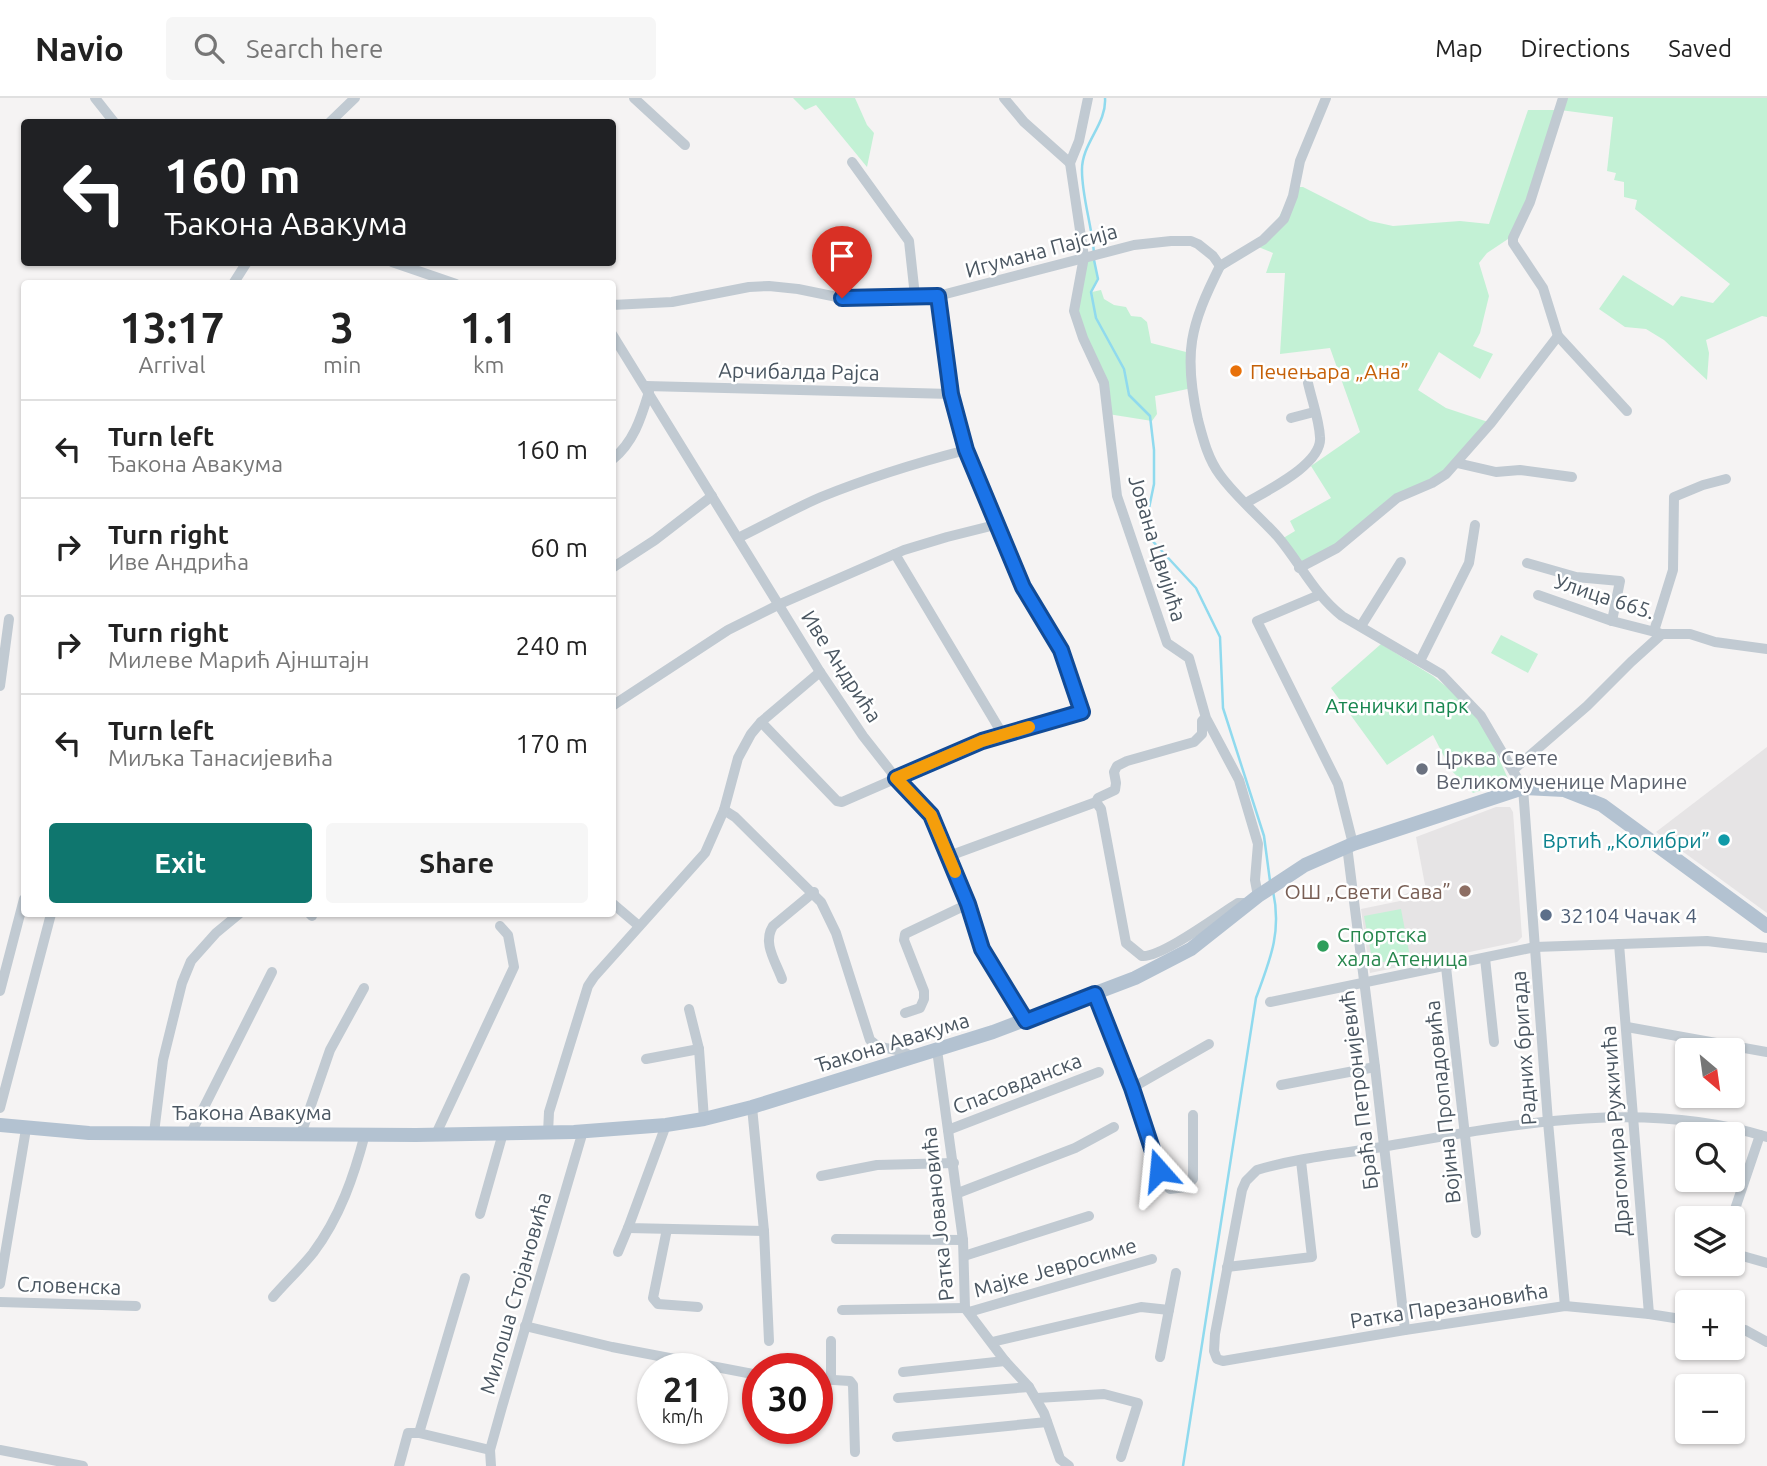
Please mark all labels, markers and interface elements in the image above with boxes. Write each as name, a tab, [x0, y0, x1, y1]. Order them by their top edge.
search box	[166, 17, 656, 80]
icon: search	[190, 29, 228, 67]
text: Navio	[35, 30, 124, 67]
text: Search here	[246, 34, 383, 63]
text: Map	[1435, 35, 1482, 62]
text: Directions	[1520, 35, 1630, 62]
text: Saved	[1668, 35, 1732, 62]
icon: left	[49, 147, 140, 238]
text: 160 m	[164, 147, 301, 202]
text: Ђакона Авакума	[164, 205, 408, 241]
street label: Игумана Пајсија	[962, 218, 1120, 282]
pin	[812, 226, 872, 298]
icon: arrive	[823, 237, 861, 275]
text: 13:17	[119, 304, 224, 351]
text: 3	[330, 304, 354, 351]
text: 1.1	[460, 304, 518, 351]
text: Arrival	[138, 352, 205, 377]
text: min	[323, 352, 361, 377]
text: km	[473, 352, 504, 377]
street label: Арчибалда Рајса	[718, 358, 880, 384]
place label: Печењара „Ана”	[1250, 359, 1409, 383]
marker: Печењара „Ана”	[1228, 363, 1244, 379]
text: Turn left	[108, 422, 214, 451]
icon: left	[49, 430, 87, 468]
text: 160 m	[516, 435, 588, 464]
text: Ђакона Авакума	[108, 451, 283, 476]
street label: Јована Цвијића	[1124, 472, 1192, 624]
text: Turn right	[108, 520, 229, 549]
icon: right	[49, 528, 87, 566]
text: 60 m	[530, 533, 588, 562]
text: Иве Андрића	[108, 549, 249, 574]
street label: Улица 665.	[1552, 569, 1658, 623]
street label: Иве Андрића	[797, 605, 887, 727]
text: Turn right	[108, 618, 229, 647]
icon: right	[49, 626, 87, 664]
text: 240 m	[516, 631, 588, 660]
text: Милеве Марић Ајнштајн	[108, 647, 369, 672]
park label: Атенички парк	[1325, 693, 1469, 717]
text: Turn left	[108, 716, 214, 745]
icon: left	[49, 724, 87, 762]
text: 170 m	[516, 729, 588, 758]
text: Миљка Танасијевића	[108, 745, 333, 770]
place label: Црква Свете Великомученице Марине	[1436, 745, 1687, 793]
marker: Црква Свете Великомученице Марине	[1414, 761, 1430, 777]
button: Exit	[49, 823, 312, 903]
button: Share	[326, 823, 588, 903]
place label: Вртић „Колибри”	[1543, 828, 1710, 852]
marker: Вртић „Колибри”	[1716, 832, 1732, 848]
place label: ОШ „Свети Сава”	[1285, 879, 1451, 903]
marker: ОШ „Свети Сава”	[1457, 883, 1473, 899]
place label: 32104 Чачак 4	[1560, 903, 1697, 927]
marker: 32104 Чачак 4	[1538, 907, 1554, 923]
place label: Спортска хала Атеница	[1337, 922, 1468, 970]
marker: Спортска хала Атеница	[1315, 938, 1331, 954]
street label: Радних бригада	[1506, 970, 1540, 1126]
street label: Браћа Петронијевић	[1334, 989, 1382, 1191]
street label: Војина Пропадовића	[1419, 999, 1465, 1205]
street label: Ђакона Авакума	[812, 1007, 972, 1077]
street label: Драгомира Ружичића	[1596, 1025, 1634, 1237]
north arrow	[1675, 1038, 1745, 1108]
map controls	[1675, 1038, 1745, 1444]
street label: Спасовданска	[949, 1047, 1085, 1119]
street label: Ђакона Авакума	[172, 1100, 332, 1124]
button: search	[1675, 1122, 1745, 1192]
street label: Ратка Јовановића	[916, 1126, 958, 1302]
position arrow	[1122, 1133, 1196, 1207]
street label: Милоша Стојановића	[475, 1189, 555, 1397]
button: layers	[1675, 1206, 1745, 1276]
street label: Мајке Јевросиме	[971, 1232, 1139, 1302]
street label: Словенска	[16, 1271, 122, 1299]
street label: Ратка Парезановића	[1348, 1277, 1550, 1333]
button: +	[1675, 1290, 1745, 1360]
speed limit sign: 30	[742, 1353, 833, 1444]
text: 21	[663, 1369, 702, 1409]
button: −	[1675, 1374, 1745, 1444]
text: km/h	[662, 1406, 703, 1426]

